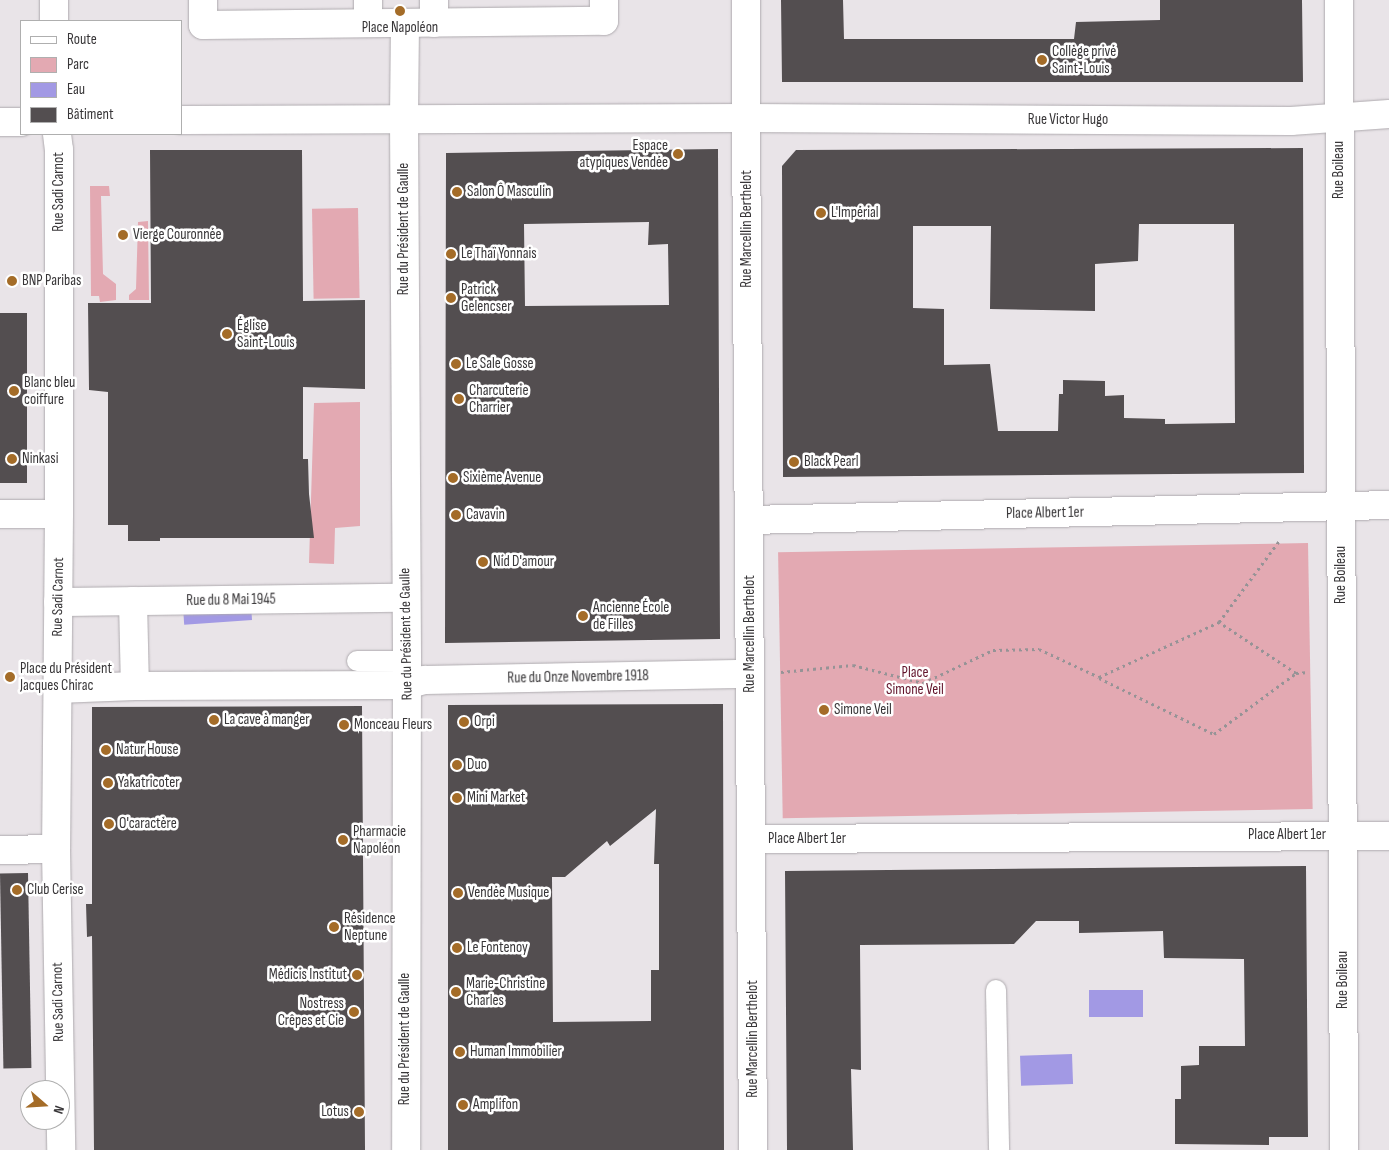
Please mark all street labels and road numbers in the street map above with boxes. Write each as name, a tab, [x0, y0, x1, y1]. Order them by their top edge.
street label: Rue Victor Hugo	[1028, 111, 1108, 129]
street label: Rue Boileau	[1330, 141, 1348, 199]
street label: Rue Sadi Carnot	[50, 152, 68, 232]
street label: Rue du Président de Gaulle	[395, 163, 413, 295]
street label: Rue Marcellin Berthelot	[738, 170, 756, 288]
street label: Place Albert 1er	[1006, 503, 1084, 523]
street label: Rue Boileau	[1332, 546, 1350, 604]
street label: Rue Sadi Carnot	[48, 557, 68, 637]
street label: Rue du Président de Gaulle	[396, 568, 416, 700]
street label: Rue Marcellin Berthelot	[741, 575, 759, 693]
street label: Rue du 8 Mai 1945	[186, 590, 276, 610]
street label: Rue du Onze Novembre 1918	[507, 667, 649, 687]
street label: Place Albert 1er	[1248, 826, 1326, 844]
street label: Place Albert 1er	[768, 830, 846, 848]
street label: Rue Boileau	[1334, 951, 1352, 1009]
street label: Rue Sadi Carnot	[48, 962, 68, 1042]
street label: Rue du Président de Gaulle	[396, 973, 414, 1105]
street label: Rue Marcellin Berthelot	[744, 980, 762, 1098]

